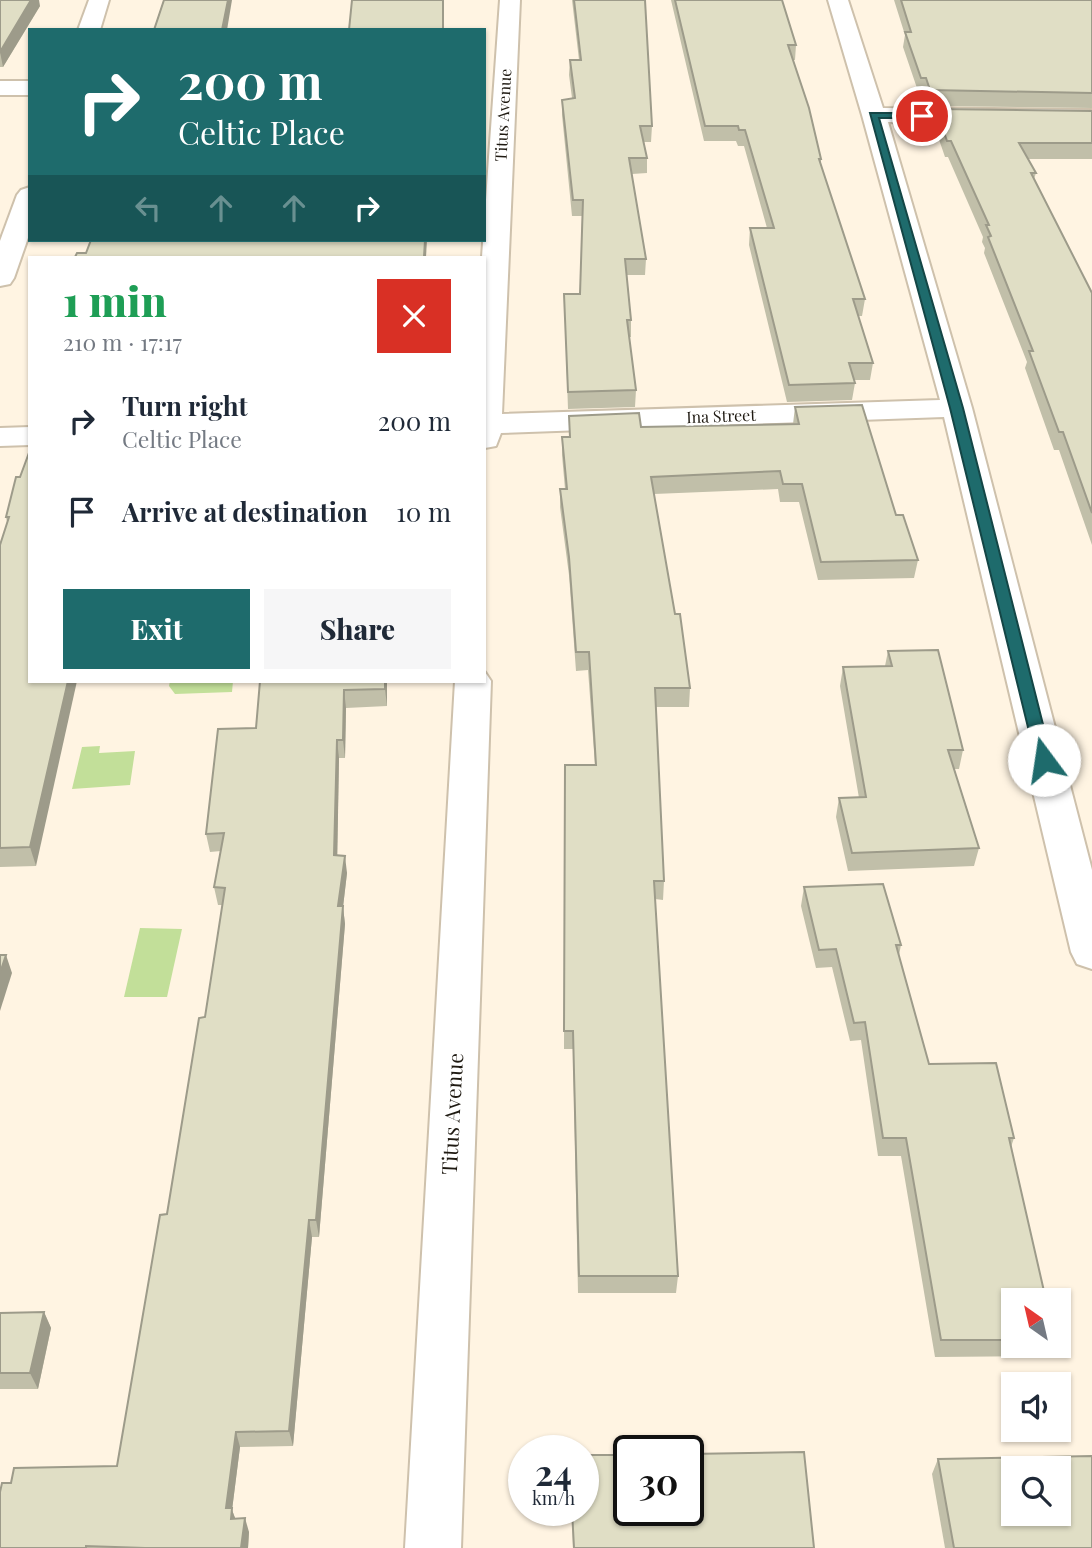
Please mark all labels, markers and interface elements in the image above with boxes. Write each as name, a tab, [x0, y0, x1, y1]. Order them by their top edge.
text: 200 m	[178, 47, 323, 112]
icon: right	[63, 56, 154, 147]
street label: Titus Avenue	[490, 68, 515, 162]
pin	[892, 86, 952, 146]
icon: arrive	[903, 97, 941, 135]
text: Celtic Place	[178, 110, 345, 153]
icon: left	[129, 189, 167, 227]
icon: ahead	[202, 189, 240, 227]
icon: ahead	[275, 189, 313, 227]
icon: right	[348, 189, 386, 227]
text: 1 min	[63, 272, 167, 328]
button: close	[377, 279, 451, 353]
text: 210 m · 17:17	[63, 326, 182, 357]
text: Turn right	[122, 388, 248, 423]
icon: right	[63, 402, 101, 440]
text: 200 m	[378, 403, 451, 438]
street label: Ina Street	[686, 404, 757, 427]
text: Celtic Place	[122, 423, 242, 454]
icon: arrive	[63, 493, 101, 531]
text: Arrive at destination	[122, 494, 368, 529]
text: 10 m	[396, 494, 451, 529]
button: Exit	[63, 589, 250, 669]
button: Share	[264, 589, 451, 669]
position arrow	[1007, 723, 1081, 797]
street label: Titus Avenue	[434, 1052, 468, 1176]
north arrow	[1001, 1288, 1071, 1358]
map controls	[1001, 1288, 1071, 1526]
button: sound	[1001, 1372, 1071, 1442]
speed limit sign: 30	[613, 1435, 704, 1526]
text: 24	[535, 1448, 572, 1495]
button: search	[1001, 1456, 1071, 1526]
text: km/h	[532, 1486, 575, 1510]

